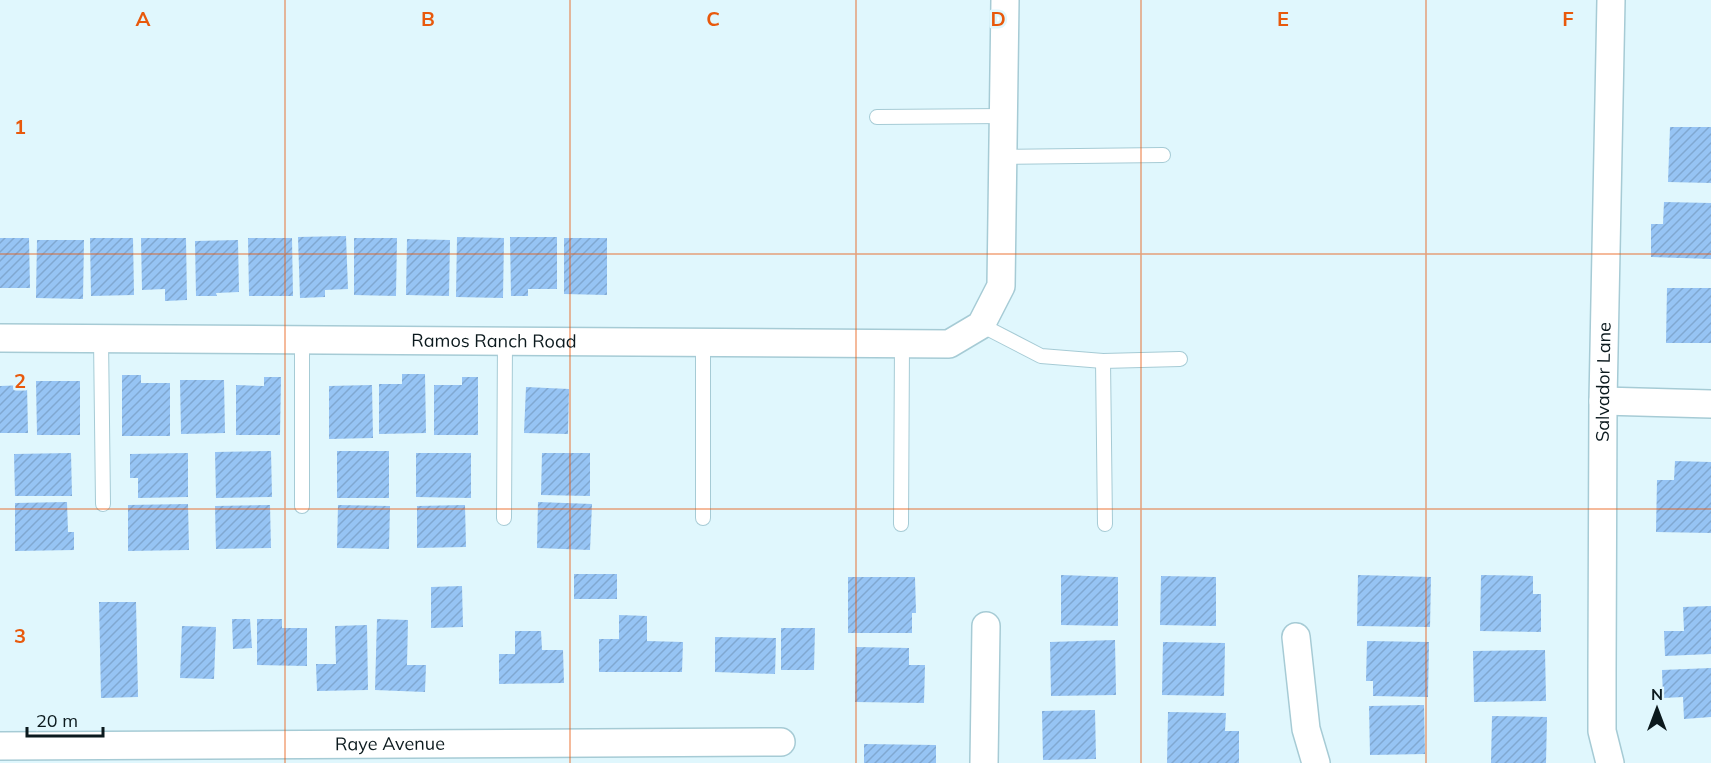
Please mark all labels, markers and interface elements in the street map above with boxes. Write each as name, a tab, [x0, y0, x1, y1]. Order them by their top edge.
text: A	[136, 6, 151, 31]
text: B	[421, 6, 435, 31]
text: C	[706, 6, 720, 31]
text: D	[990, 6, 1006, 31]
text: E	[1277, 6, 1289, 31]
text: F	[1562, 6, 1574, 31]
text: 1	[14, 114, 26, 139]
street label: Salvador Lane	[1591, 322, 1616, 442]
street label: Ramos Ranch Road	[411, 329, 577, 353]
text: 2	[14, 368, 26, 393]
text: 3	[14, 623, 26, 648]
north arrow	[1627, 679, 1687, 739]
text: N	[1651, 684, 1663, 704]
scale bar	[27, 700, 104, 738]
text: 20 m	[36, 709, 78, 732]
street label: Raye Avenue	[335, 732, 445, 755]

